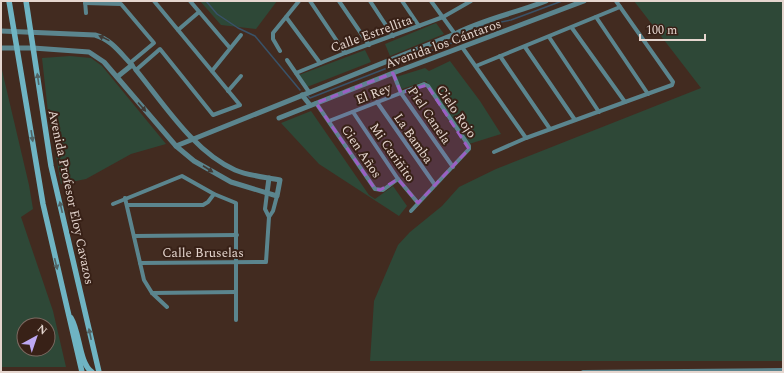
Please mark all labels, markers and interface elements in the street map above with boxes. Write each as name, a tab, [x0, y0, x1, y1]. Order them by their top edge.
street label: Calle Estrellita	[328, 10, 416, 58]
street label: Avenida los Cántaros	[383, 14, 504, 74]
scale bar	[640, 16, 705, 42]
text: 100 m	[646, 21, 677, 40]
one-way arrow	[98, 35, 110, 41]
one-way arrow	[35, 73, 41, 86]
street label: El Rey	[353, 78, 395, 110]
street label: Cielo Rojo	[431, 81, 481, 142]
street label: Piel Canela	[403, 83, 456, 149]
one-way arrow	[137, 102, 146, 113]
street label: Avenida Profesor Eloy Cavazos	[43, 108, 99, 286]
street label: La Bamba	[388, 109, 438, 168]
street label: Mi Cariñito	[364, 119, 420, 186]
street label: Cien Años	[336, 121, 386, 182]
one-way arrow	[29, 130, 35, 142]
one-way arrow	[202, 165, 213, 173]
one-way arrow	[57, 201, 63, 214]
street label: Calle Bruselas	[162, 243, 244, 263]
one-way arrow	[54, 257, 60, 270]
north arrow	[16, 317, 56, 357]
text: N	[33, 320, 51, 339]
one-way arrow	[86, 328, 92, 340]

